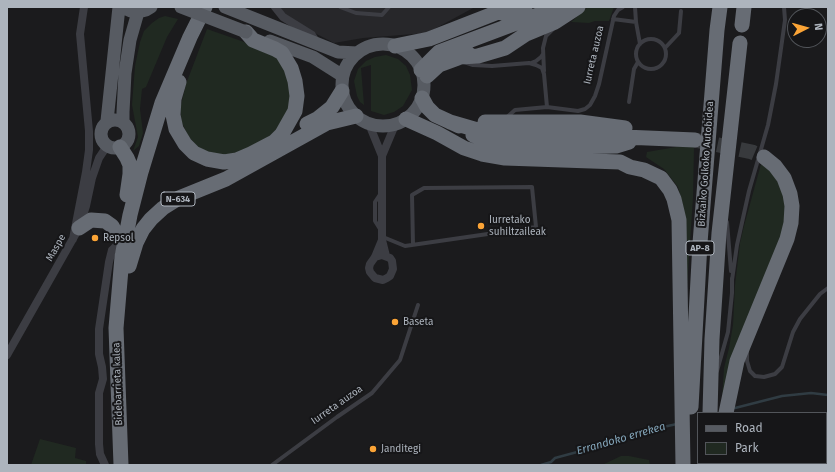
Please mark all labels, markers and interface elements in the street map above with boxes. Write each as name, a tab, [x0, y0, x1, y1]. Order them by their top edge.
north arrow	[787, 8, 827, 48]
text: N	[812, 22, 825, 31]
street label: Iurreta auzoa	[581, 24, 607, 86]
street label: Bizkaiko Golkoko Autobidea	[696, 101, 716, 227]
road number: N-634	[161, 192, 195, 206]
place label: Iurretako suhiltzaileak	[489, 214, 546, 238]
marker: Iurretako suhiltzaileak	[476, 221, 486, 231]
street label: Maspe	[44, 232, 68, 264]
place label: Repsol	[103, 232, 134, 244]
marker: Repsol	[90, 233, 100, 243]
road number: AP-8	[686, 241, 714, 255]
place label: Baseta	[403, 316, 434, 328]
marker: Baseta	[390, 317, 400, 327]
street label: Bidebarrieta kalea	[111, 342, 125, 426]
street label: Iurreta auzoa	[309, 383, 365, 427]
legend	[697, 412, 827, 464]
water label: Errandoko errekea	[575, 420, 667, 458]
text: Road	[735, 421, 763, 435]
text: Park	[735, 441, 759, 455]
place label: Janditegi	[381, 443, 421, 455]
marker: Janditegi	[368, 444, 378, 454]

